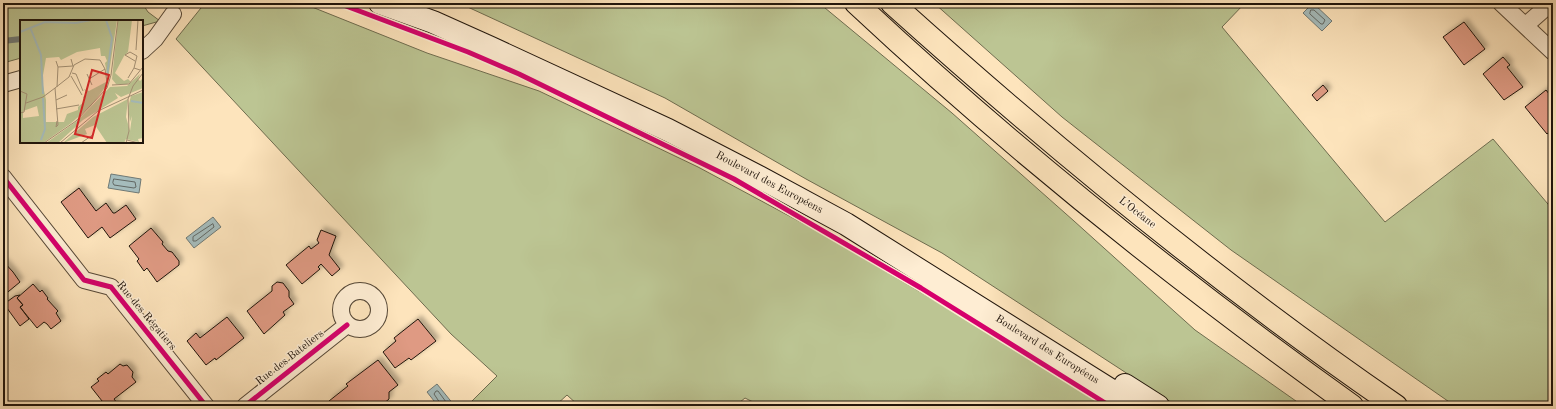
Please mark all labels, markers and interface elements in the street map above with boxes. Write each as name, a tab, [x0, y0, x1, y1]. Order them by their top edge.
inset map	[20, 20, 143, 143]
street label: Boulevard des Européens	[714, 150, 825, 216]
street label: L’Océane	[1116, 195, 1158, 231]
street label: Rue des Régatiers	[114, 280, 178, 353]
street label: Boulevard des Européens	[993, 314, 1101, 387]
street label: Rue des Bateliers	[254, 328, 326, 388]

